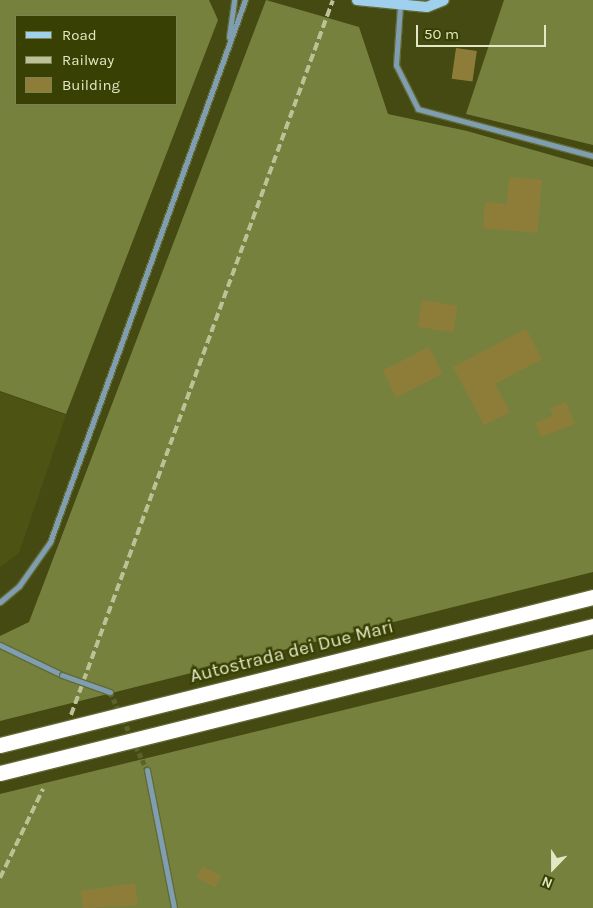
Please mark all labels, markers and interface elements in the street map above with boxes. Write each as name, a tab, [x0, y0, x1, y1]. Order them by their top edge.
legend	[15, 15, 178, 105]
scale bar	[418, 15, 548, 47]
text: 50 m	[424, 25, 459, 43]
text: Road	[62, 26, 97, 44]
text: Railway	[62, 51, 114, 69]
text: Building	[62, 76, 120, 94]
street label: Autostrada dei Due Mari	[188, 616, 396, 688]
north arrow	[528, 843, 578, 893]
text: N	[539, 873, 555, 892]

